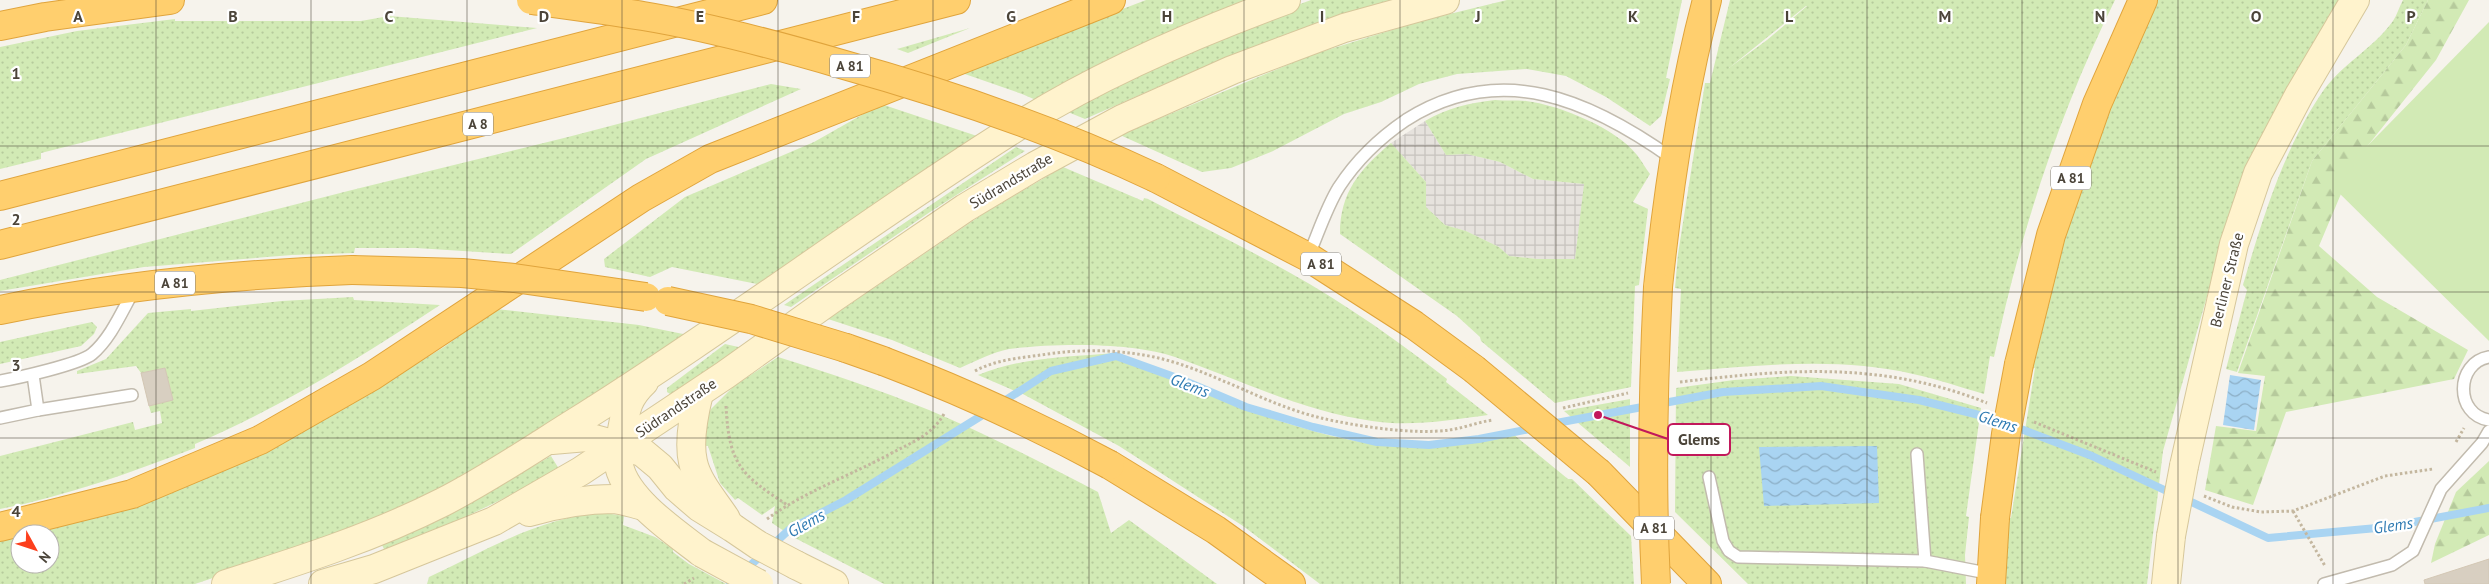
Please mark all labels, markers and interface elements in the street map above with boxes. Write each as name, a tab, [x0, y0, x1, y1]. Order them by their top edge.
text: A	[73, 6, 83, 26]
text: B	[228, 6, 238, 26]
text: C	[385, 6, 394, 26]
text: D	[539, 6, 549, 26]
text: E	[696, 6, 704, 26]
text: F	[852, 6, 860, 26]
text: G	[1006, 6, 1016, 26]
text: H	[1162, 6, 1172, 26]
text: I	[1320, 6, 1324, 26]
text: J	[1474, 6, 1481, 26]
text: K	[1628, 6, 1638, 26]
text: L	[1785, 6, 1794, 26]
text: M	[1939, 6, 1951, 26]
text: N	[2095, 6, 2105, 26]
text: O	[2251, 6, 2262, 26]
text: P	[2406, 6, 2416, 26]
road number: A 81	[830, 54, 870, 78]
text: 1	[11, 63, 21, 83]
road number: A 8	[463, 112, 493, 136]
street label: Südrandstraße	[966, 148, 1056, 213]
road number: A 81	[2051, 167, 2091, 190]
text: 2	[11, 209, 21, 229]
street label: Berliner Straße	[2206, 231, 2247, 329]
road number: A 81	[1301, 252, 1341, 276]
road number: A 81	[155, 272, 195, 294]
text: 3	[11, 355, 21, 375]
water label: Glems	[1168, 369, 1213, 402]
street label: Südrandstraße	[632, 374, 720, 442]
water label: Glems	[1976, 405, 2021, 437]
callout: Glems	[1668, 424, 1730, 455]
text: Glems	[1678, 429, 1720, 449]
text: 4	[11, 501, 21, 521]
water label: Glems	[784, 504, 829, 542]
water label: Glems	[2372, 512, 2415, 538]
road number: A 81	[1634, 516, 1674, 540]
north arrow	[10, 524, 60, 574]
text: N	[35, 548, 55, 567]

